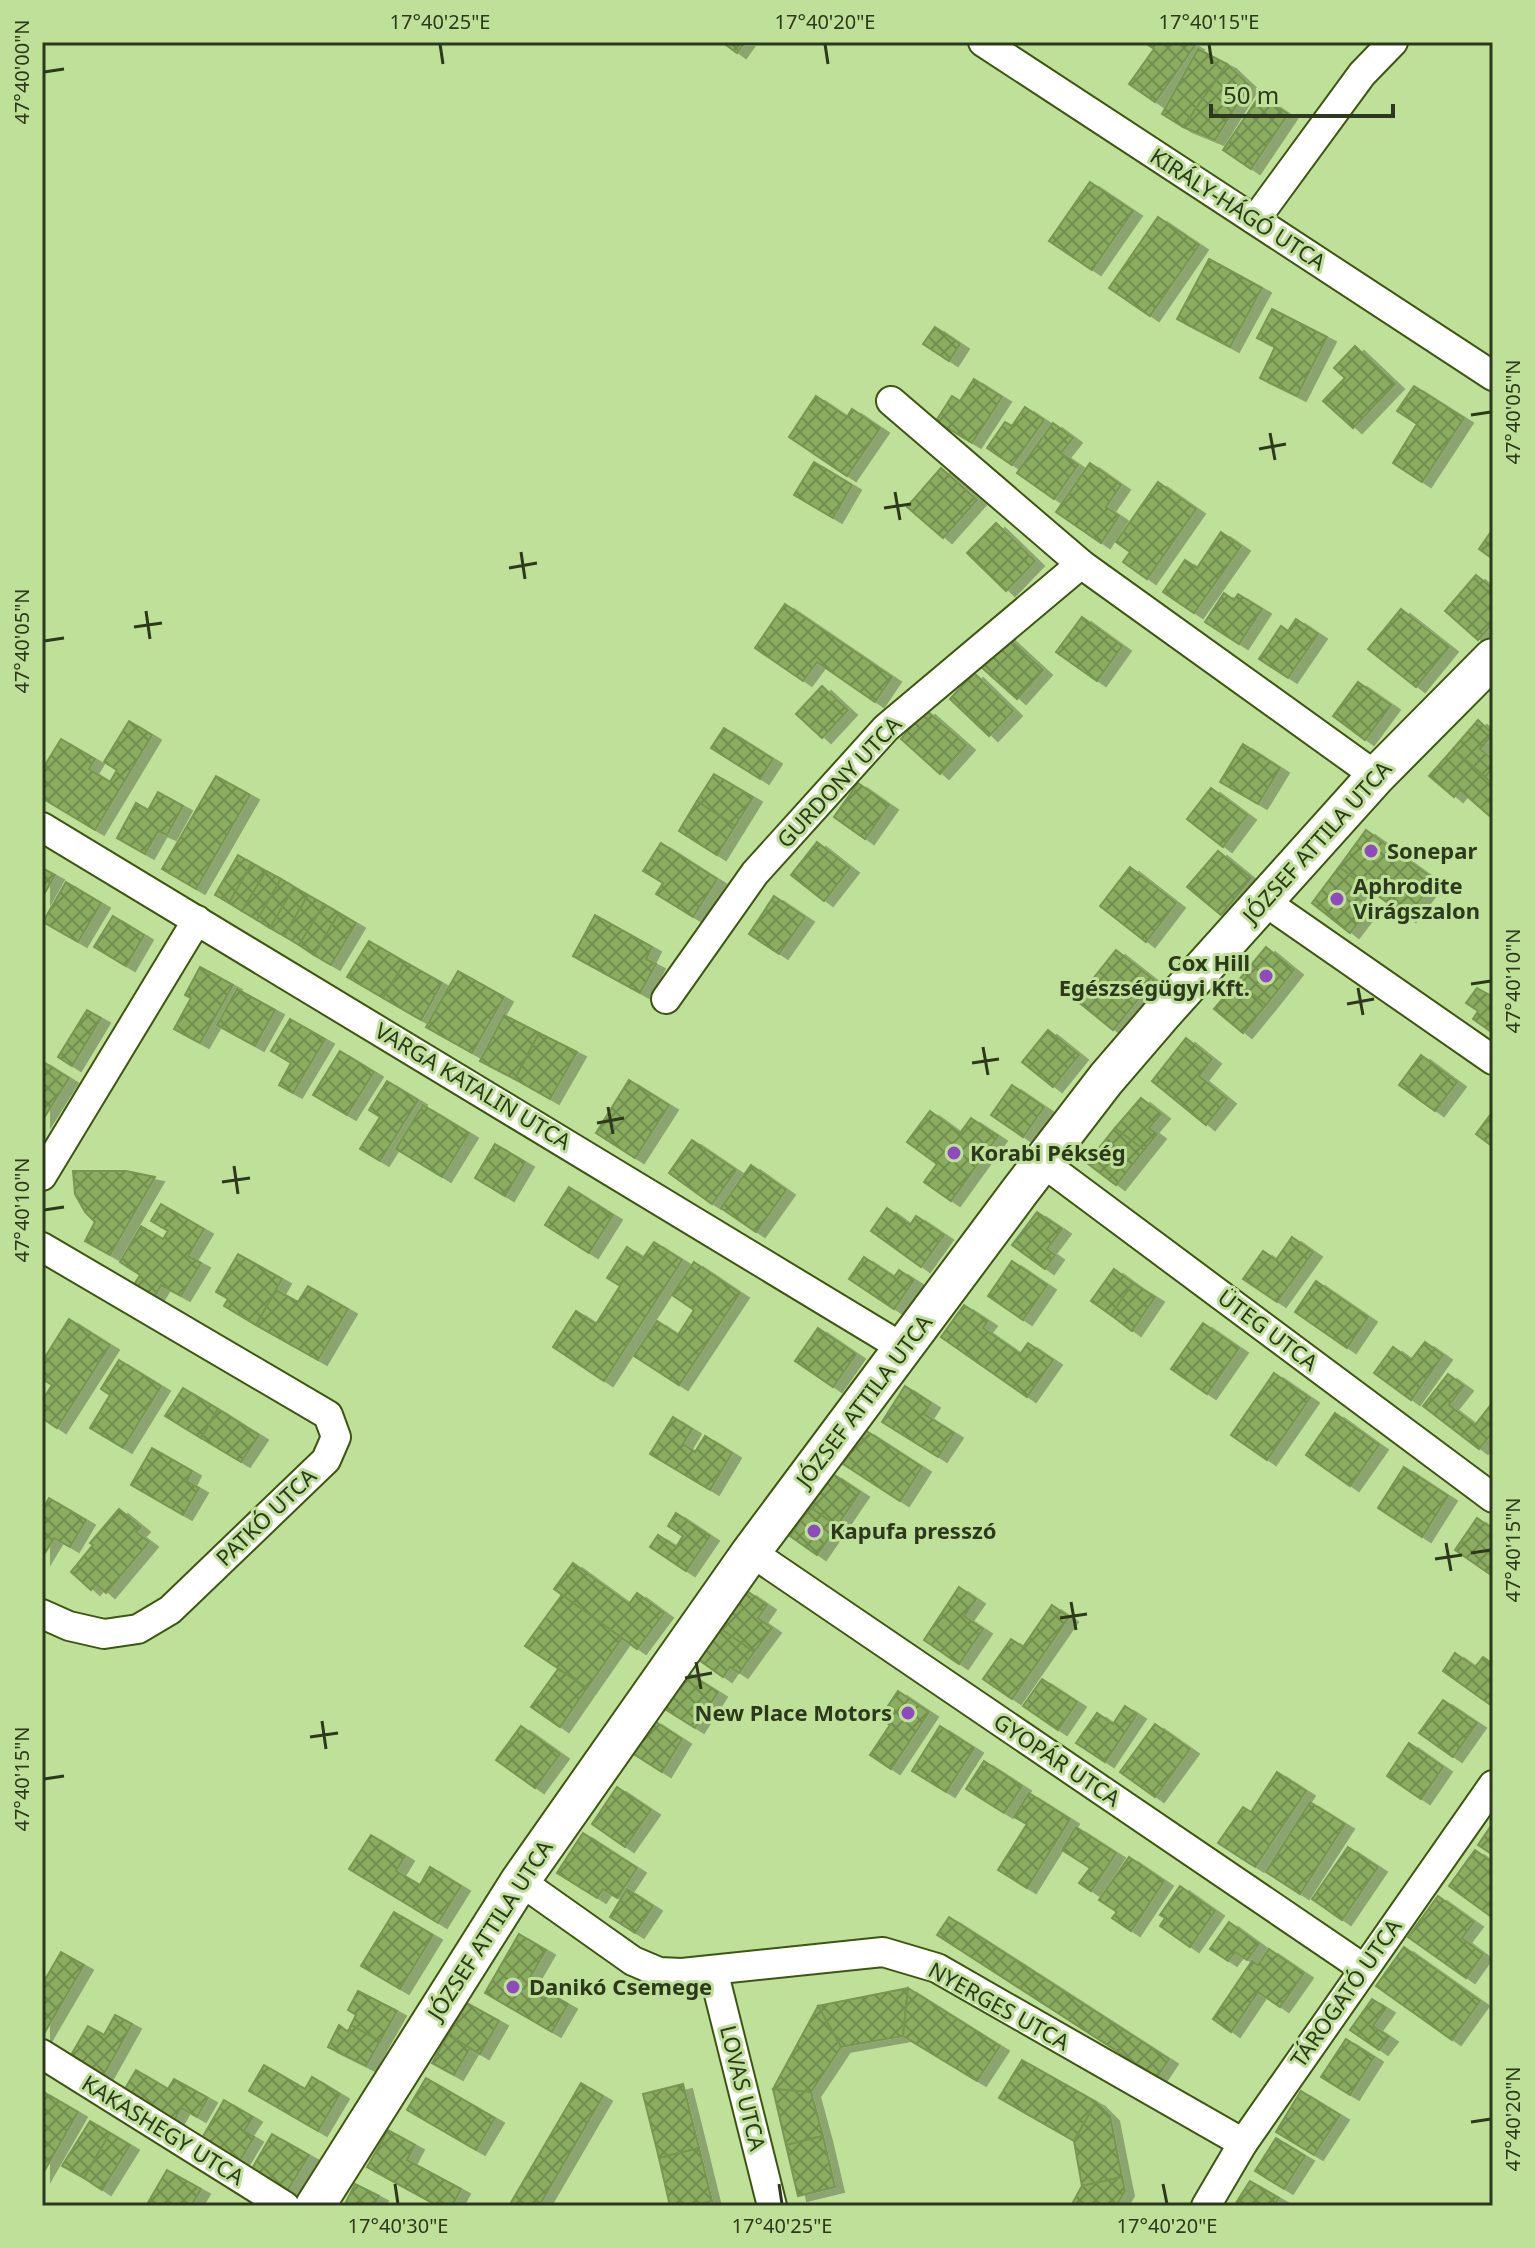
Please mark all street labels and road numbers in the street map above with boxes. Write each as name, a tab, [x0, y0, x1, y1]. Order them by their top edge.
street label: KIRÁLY-HÁGÓ UTCA	[1145, 140, 1333, 277]
street label: GURDONY UTCA	[769, 708, 908, 854]
street label: JÓZSEF ATTILA UTCA	[1234, 753, 1398, 931]
street label: VARGA KATALIN UTCA	[370, 1015, 578, 1156]
street label: ÜTEG UTCA	[1212, 1282, 1326, 1377]
street label: JÓZSEF ATTILA UTCA	[787, 1307, 939, 1494]
street label: PATKÓ UTCA	[209, 1460, 323, 1572]
street label: GYOPÁR UTCA	[988, 1706, 1128, 1813]
street label: JÓZSEF ATTILA UTCA	[419, 1833, 559, 2027]
street label: TÁROGATÓ UTCA	[1283, 1912, 1408, 2073]
street label: NYERGES UTCA	[924, 1954, 1076, 2057]
street label: LOVAS UTCA	[714, 2022, 774, 2154]
street label: KAKASHEGY UTCA	[77, 2067, 251, 2192]

